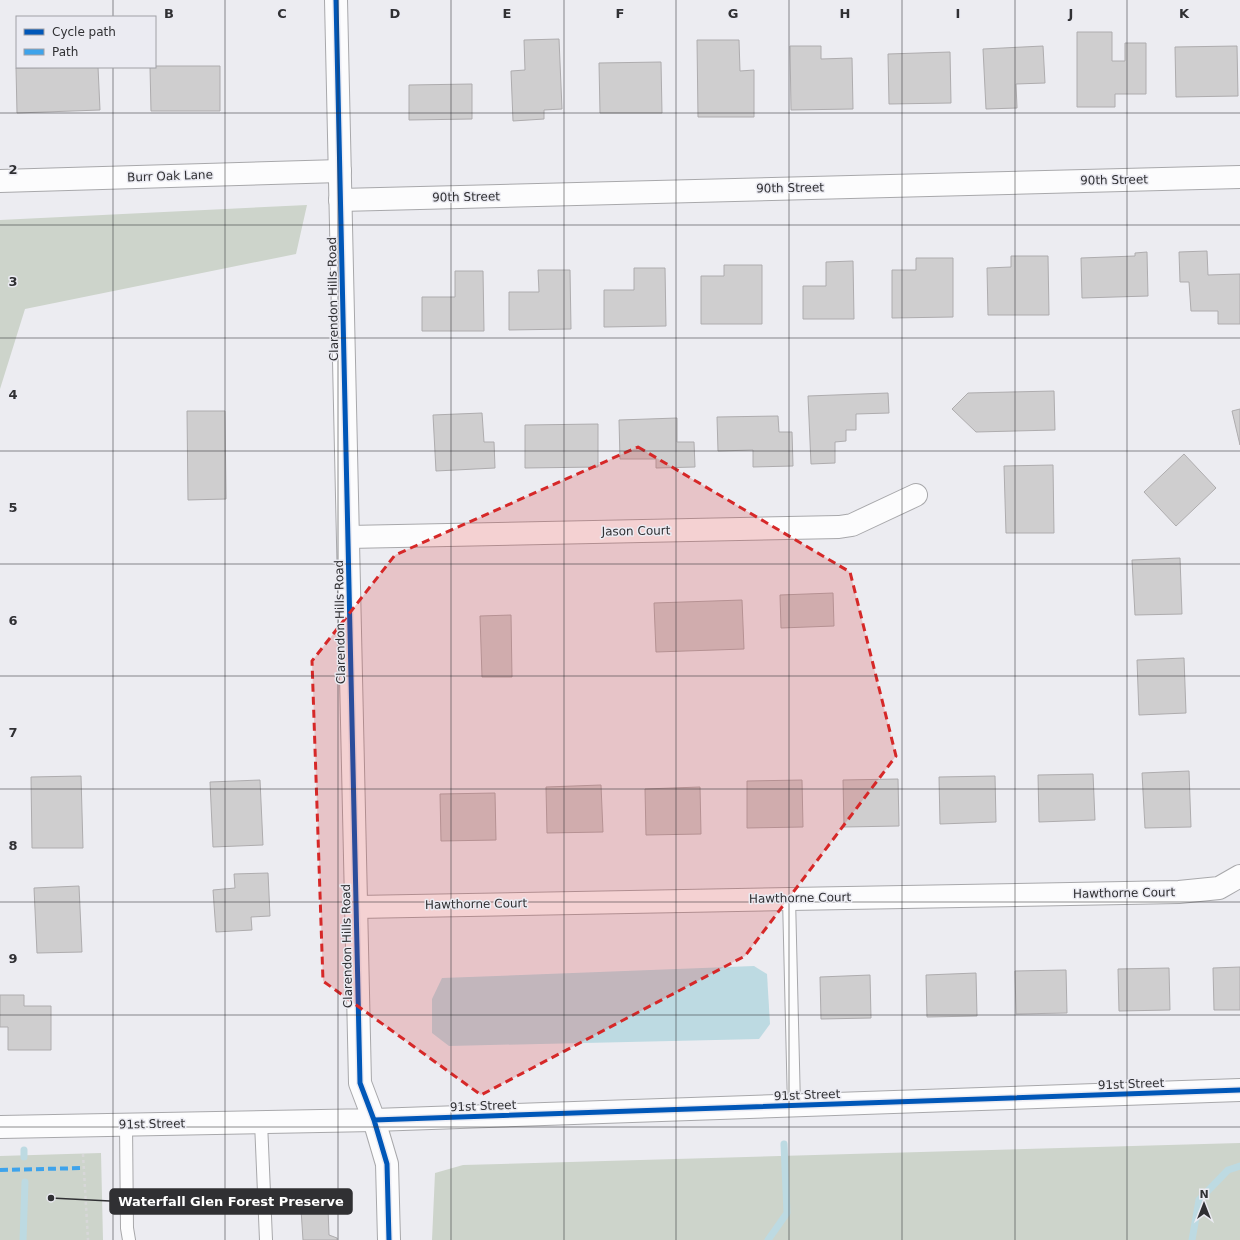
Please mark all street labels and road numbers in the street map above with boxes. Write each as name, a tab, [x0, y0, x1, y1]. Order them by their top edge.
street label: Burr Oak Lane	[127, 168, 213, 184]
street label: 90th Street	[1080, 172, 1148, 188]
street label: 90th Street	[756, 180, 824, 196]
street label: 90th Street	[432, 189, 500, 205]
street label: Clarendon Hills Road	[325, 237, 341, 361]
street label: Jason Court	[600, 523, 671, 539]
street label: Clarendon Hills Road	[332, 560, 348, 684]
street label: Clarendon Hills Road	[339, 884, 355, 1008]
street label: Hawthorne Court	[1073, 885, 1176, 901]
street label: Hawthorne Court	[749, 890, 852, 906]
street label: Hawthorne Court	[425, 896, 528, 912]
street label: 91st Street	[1098, 1076, 1165, 1092]
street label: 91st Street	[774, 1087, 841, 1103]
street label: 91st Street	[450, 1098, 517, 1114]
street label: 91st Street	[119, 1116, 186, 1132]

